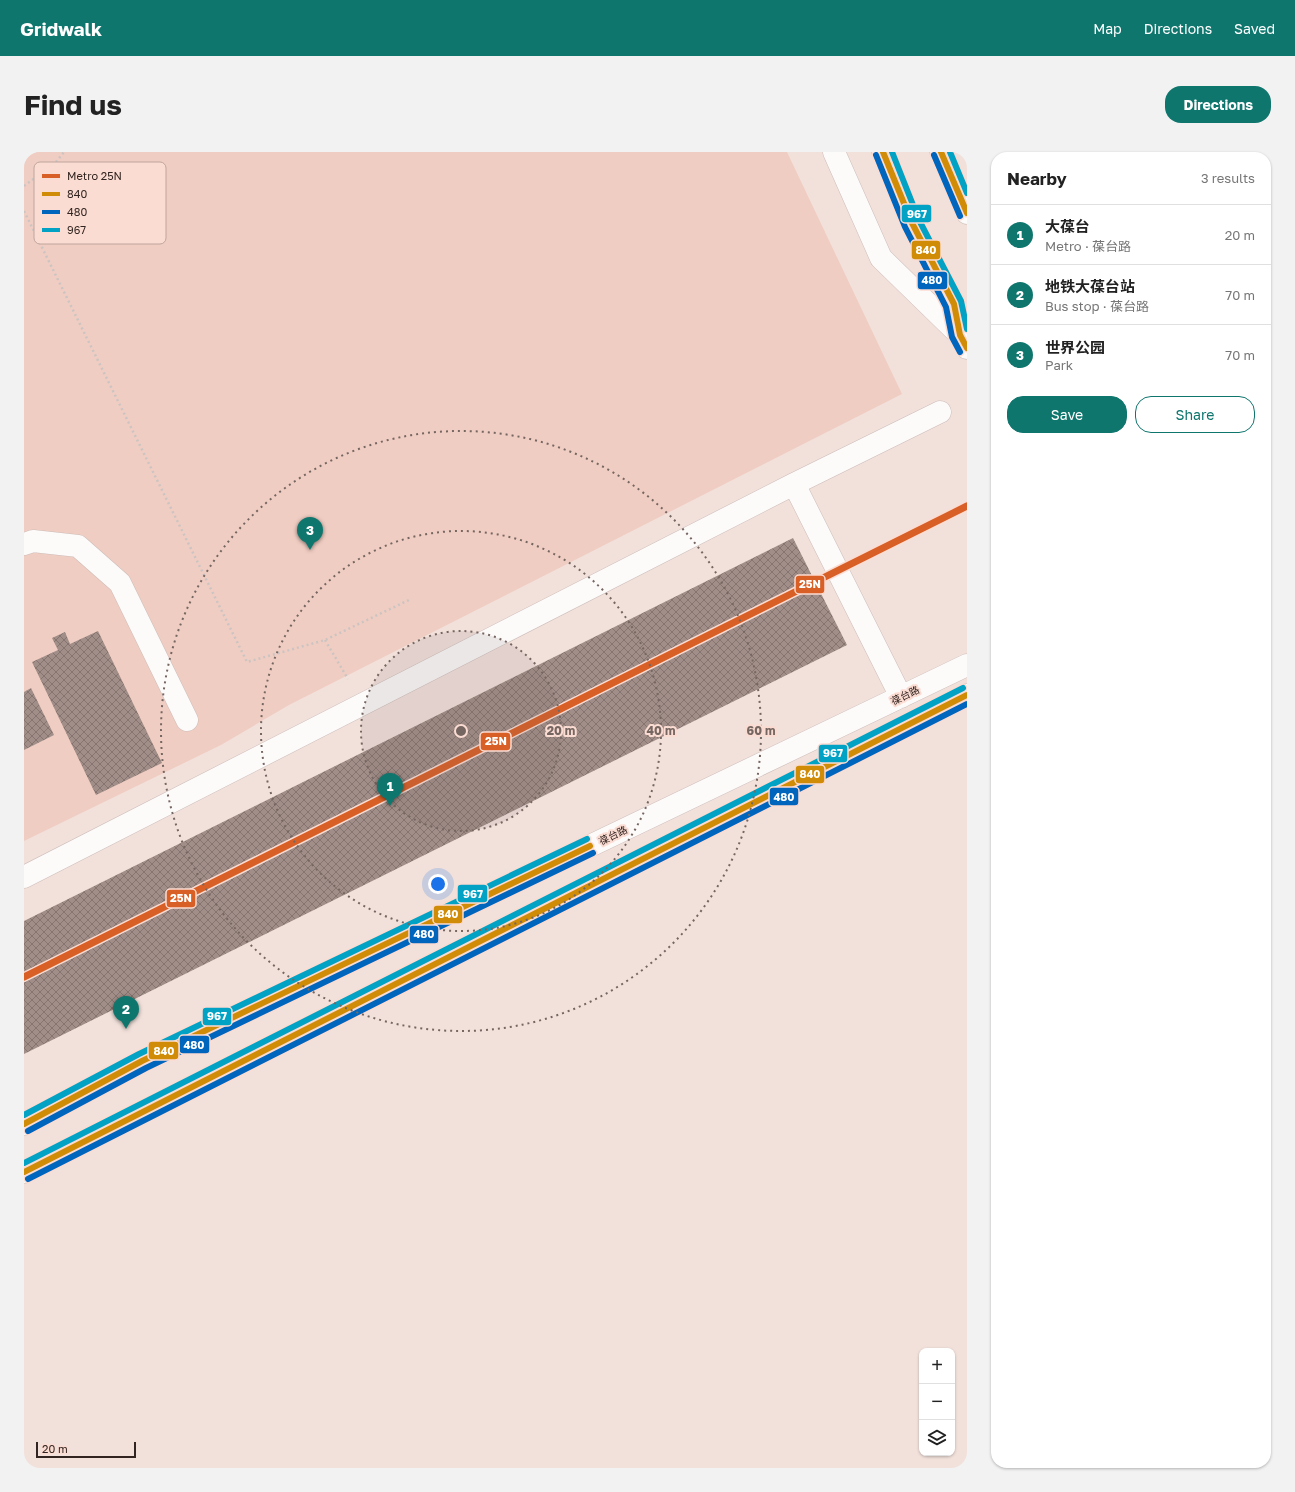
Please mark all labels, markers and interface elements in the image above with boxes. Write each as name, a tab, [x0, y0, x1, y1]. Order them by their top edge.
text: Gridwalk	[20, 17, 102, 40]
text: Map	[1093, 20, 1122, 37]
text: Directions	[1144, 20, 1212, 37]
text: Saved	[1234, 20, 1275, 37]
button: Directions	[1165, 86, 1271, 123]
text: Find us	[24, 88, 122, 121]
legend	[34, 162, 166, 244]
text: Nearby	[1007, 168, 1067, 189]
text: Metro 25N	[67, 169, 122, 182]
text: 3 results	[1201, 170, 1255, 186]
text: 840	[67, 187, 87, 200]
line badge: 967	[901, 204, 932, 223]
text: 480	[67, 205, 87, 218]
text: 967	[907, 207, 927, 220]
text: 大葆台	[1045, 217, 1090, 235]
text: 967	[67, 223, 86, 236]
text: 1	[1017, 227, 1023, 243]
text: 20 m	[1225, 227, 1255, 243]
text: Metro · 葆台路	[1045, 238, 1131, 254]
line badge: 840	[911, 240, 941, 260]
text: 840	[915, 243, 937, 256]
line badge: 480	[917, 271, 948, 290]
text: 480	[921, 273, 943, 286]
text: 地铁大葆台站	[1045, 277, 1135, 295]
text: 2	[1016, 287, 1024, 303]
text: 70 m	[1225, 287, 1255, 303]
text: Bus stop · 葆台路	[1045, 298, 1149, 314]
text: 世界公园	[1045, 338, 1105, 356]
text: 3	[1016, 347, 1024, 363]
text: 70 m	[1225, 347, 1255, 363]
text: Park	[1045, 357, 1073, 373]
button: Save	[1007, 396, 1127, 433]
button: Share	[1135, 396, 1255, 433]
pin: 3	[297, 517, 323, 550]
line badge: 25N	[795, 575, 825, 594]
text: 25N	[799, 577, 821, 590]
street label: 葆台路	[889, 683, 921, 707]
text: 20 m	[547, 723, 575, 738]
text: 40 m	[647, 723, 675, 738]
text: 60 m	[747, 723, 775, 738]
centre of rings	[454, 724, 468, 738]
line badge: 25N	[480, 732, 511, 751]
text: 25N	[485, 734, 507, 747]
line badge: 967	[818, 744, 848, 763]
text: 967	[823, 746, 843, 759]
line badge: 840	[795, 765, 825, 784]
text: 840	[799, 767, 821, 780]
pin: 1	[377, 773, 403, 806]
line badge: 480	[769, 787, 799, 806]
text: 480	[773, 790, 795, 803]
street label: 葆台路	[597, 823, 629, 847]
your location	[428, 874, 448, 894]
line badge: 967	[457, 884, 488, 903]
text: 967	[463, 887, 483, 900]
line badge: 25N	[166, 889, 196, 908]
text: 25N	[170, 891, 192, 904]
line badge: 840	[433, 905, 463, 924]
text: 840	[437, 907, 459, 920]
line badge: 480	[409, 925, 439, 944]
text: 480	[413, 927, 435, 940]
pin: 2	[113, 996, 139, 1029]
line badge: 967	[202, 1007, 232, 1026]
text: 967	[207, 1009, 227, 1022]
line badge: 480	[179, 1035, 210, 1054]
text: 480	[183, 1038, 205, 1051]
line badge: 840	[148, 1041, 179, 1060]
text: 840	[153, 1044, 175, 1057]
map controls	[919, 1348, 955, 1456]
button: +	[919, 1348, 955, 1384]
button: −	[919, 1384, 955, 1420]
button: layers	[919, 1420, 955, 1456]
scale bar	[36, 1440, 136, 1459]
text: 20 m	[42, 1442, 68, 1455]

